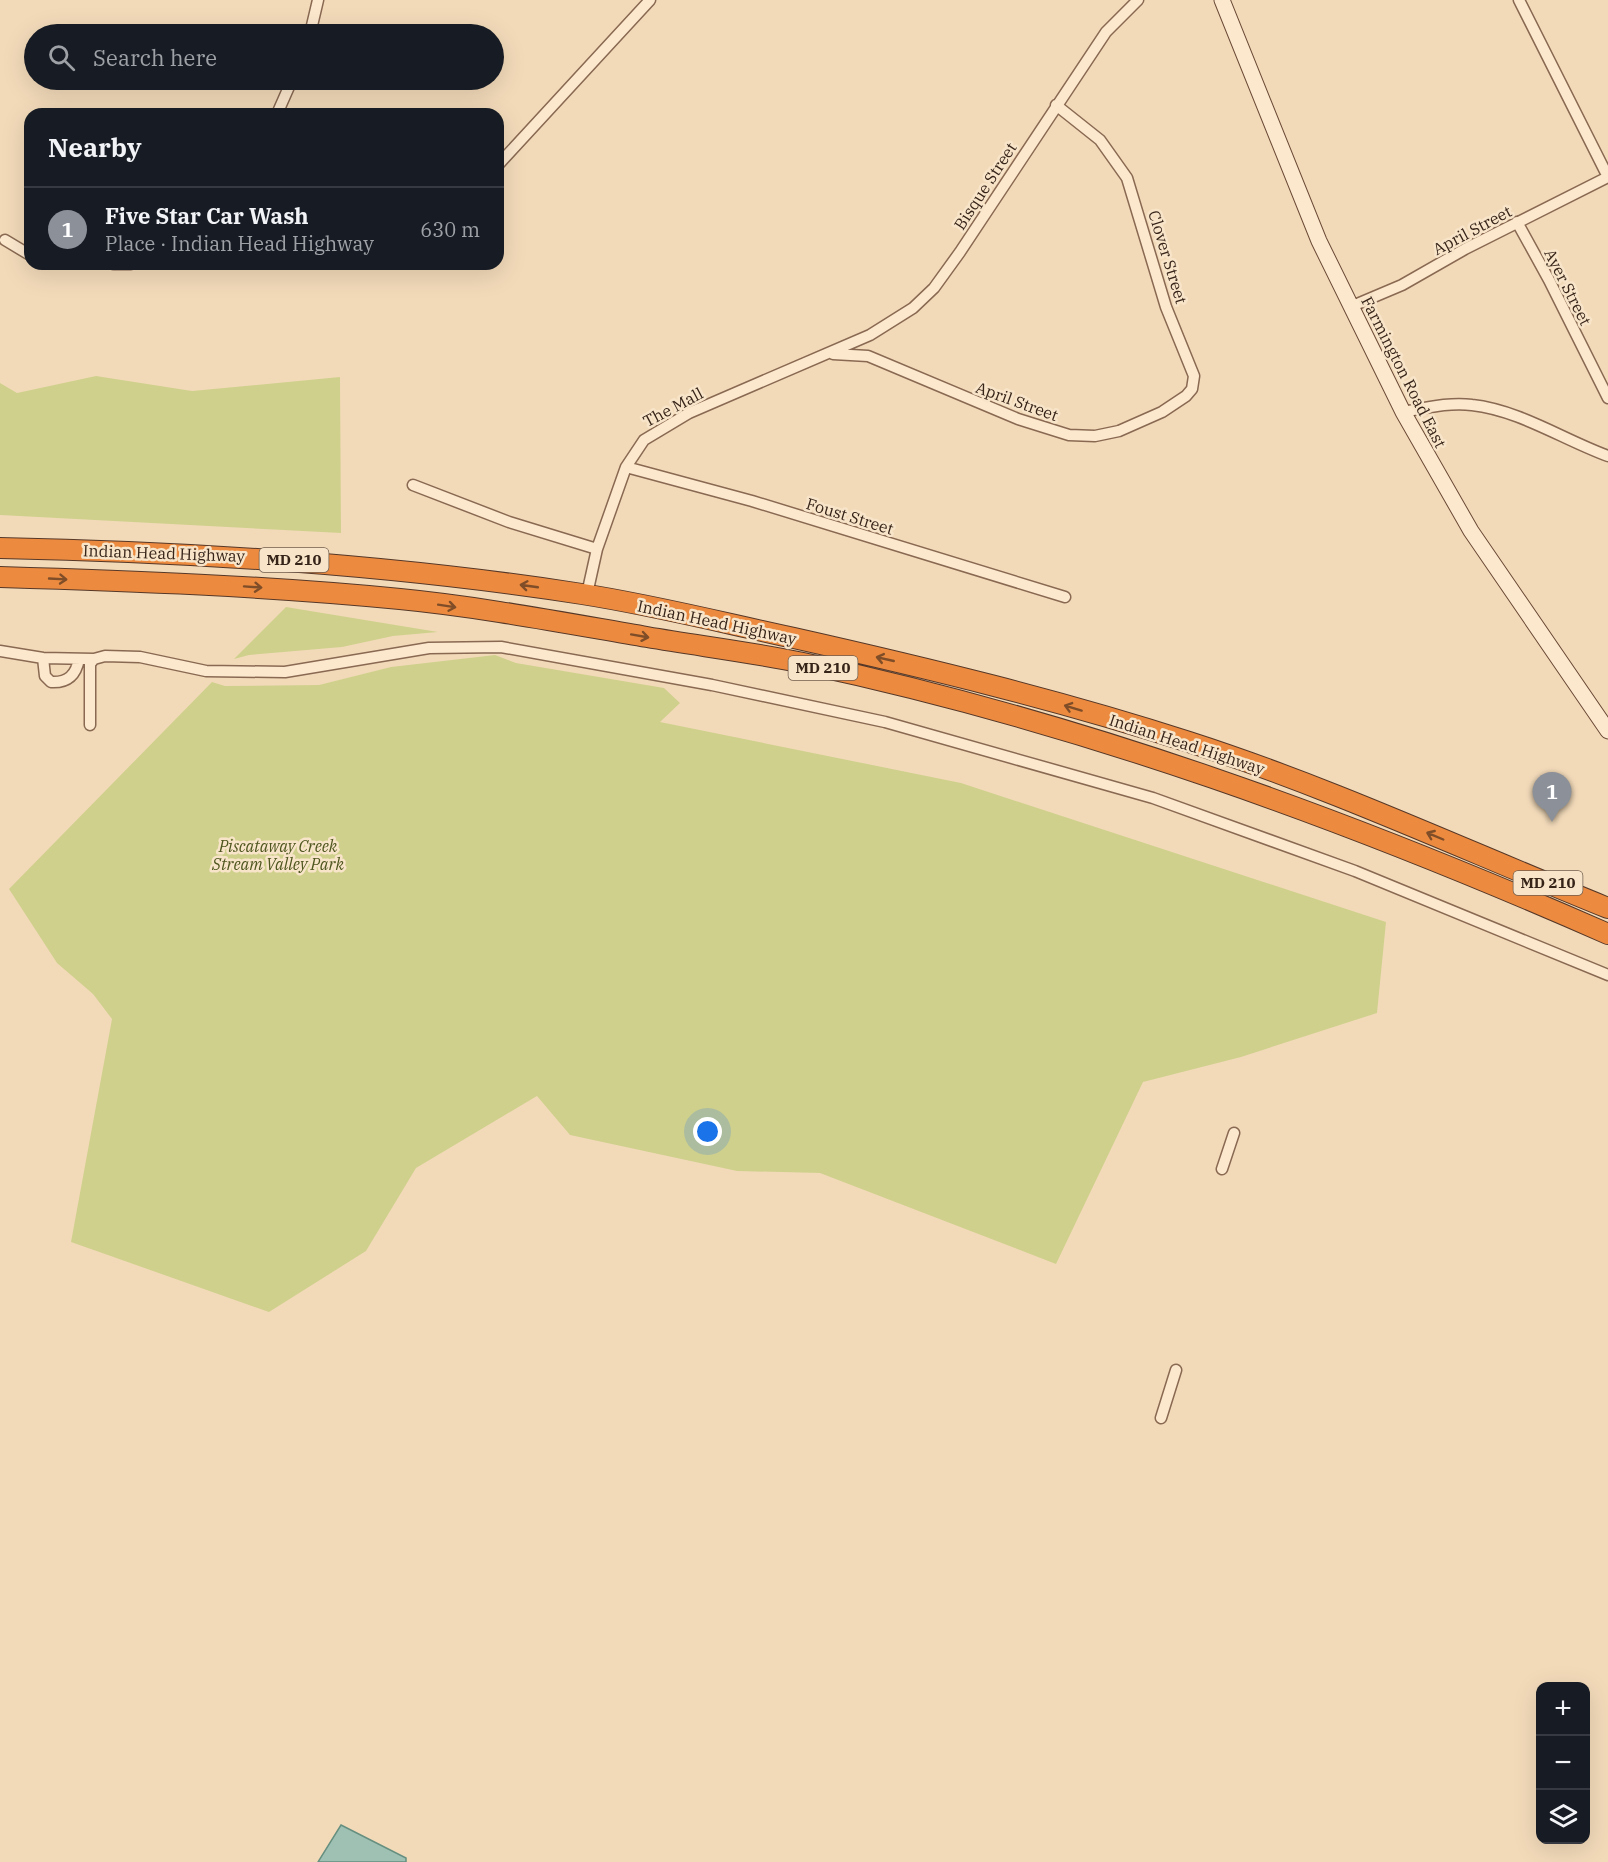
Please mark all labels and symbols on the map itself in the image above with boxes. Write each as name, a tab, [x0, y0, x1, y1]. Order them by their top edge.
street label: Bisque Street	[949, 138, 1021, 233]
street label: April Street	[1429, 201, 1515, 259]
street label: Clover Street	[1144, 208, 1192, 307]
street label: Ayer Street	[1540, 245, 1596, 329]
street label: Farmington Road East	[1357, 293, 1451, 451]
street label: April Street	[973, 377, 1061, 425]
street label: The Mall	[640, 383, 707, 431]
street label: Foust Street	[804, 493, 896, 539]
street label: Indian Head Highway	[83, 540, 246, 566]
road number: MD 210	[260, 548, 328, 572]
one-way arrow	[48, 574, 68, 585]
one-way arrow	[519, 581, 539, 592]
one-way arrow	[243, 582, 263, 593]
street label: Indian Head Highway	[636, 595, 799, 649]
one-way arrow	[437, 601, 457, 612]
one-way arrow	[630, 630, 649, 641]
one-way arrow	[875, 653, 895, 664]
road number: MD 210	[788, 656, 858, 680]
one-way arrow	[1064, 702, 1083, 713]
street label: Indian Head Highway	[1107, 709, 1268, 779]
pin: 1	[1532, 772, 1572, 822]
one-way arrow	[1426, 830, 1445, 841]
park label: Piscataway Creek Stream Valley Park	[211, 836, 344, 874]
road number: MD 210	[1514, 871, 1582, 895]
your location	[693, 1117, 722, 1146]

